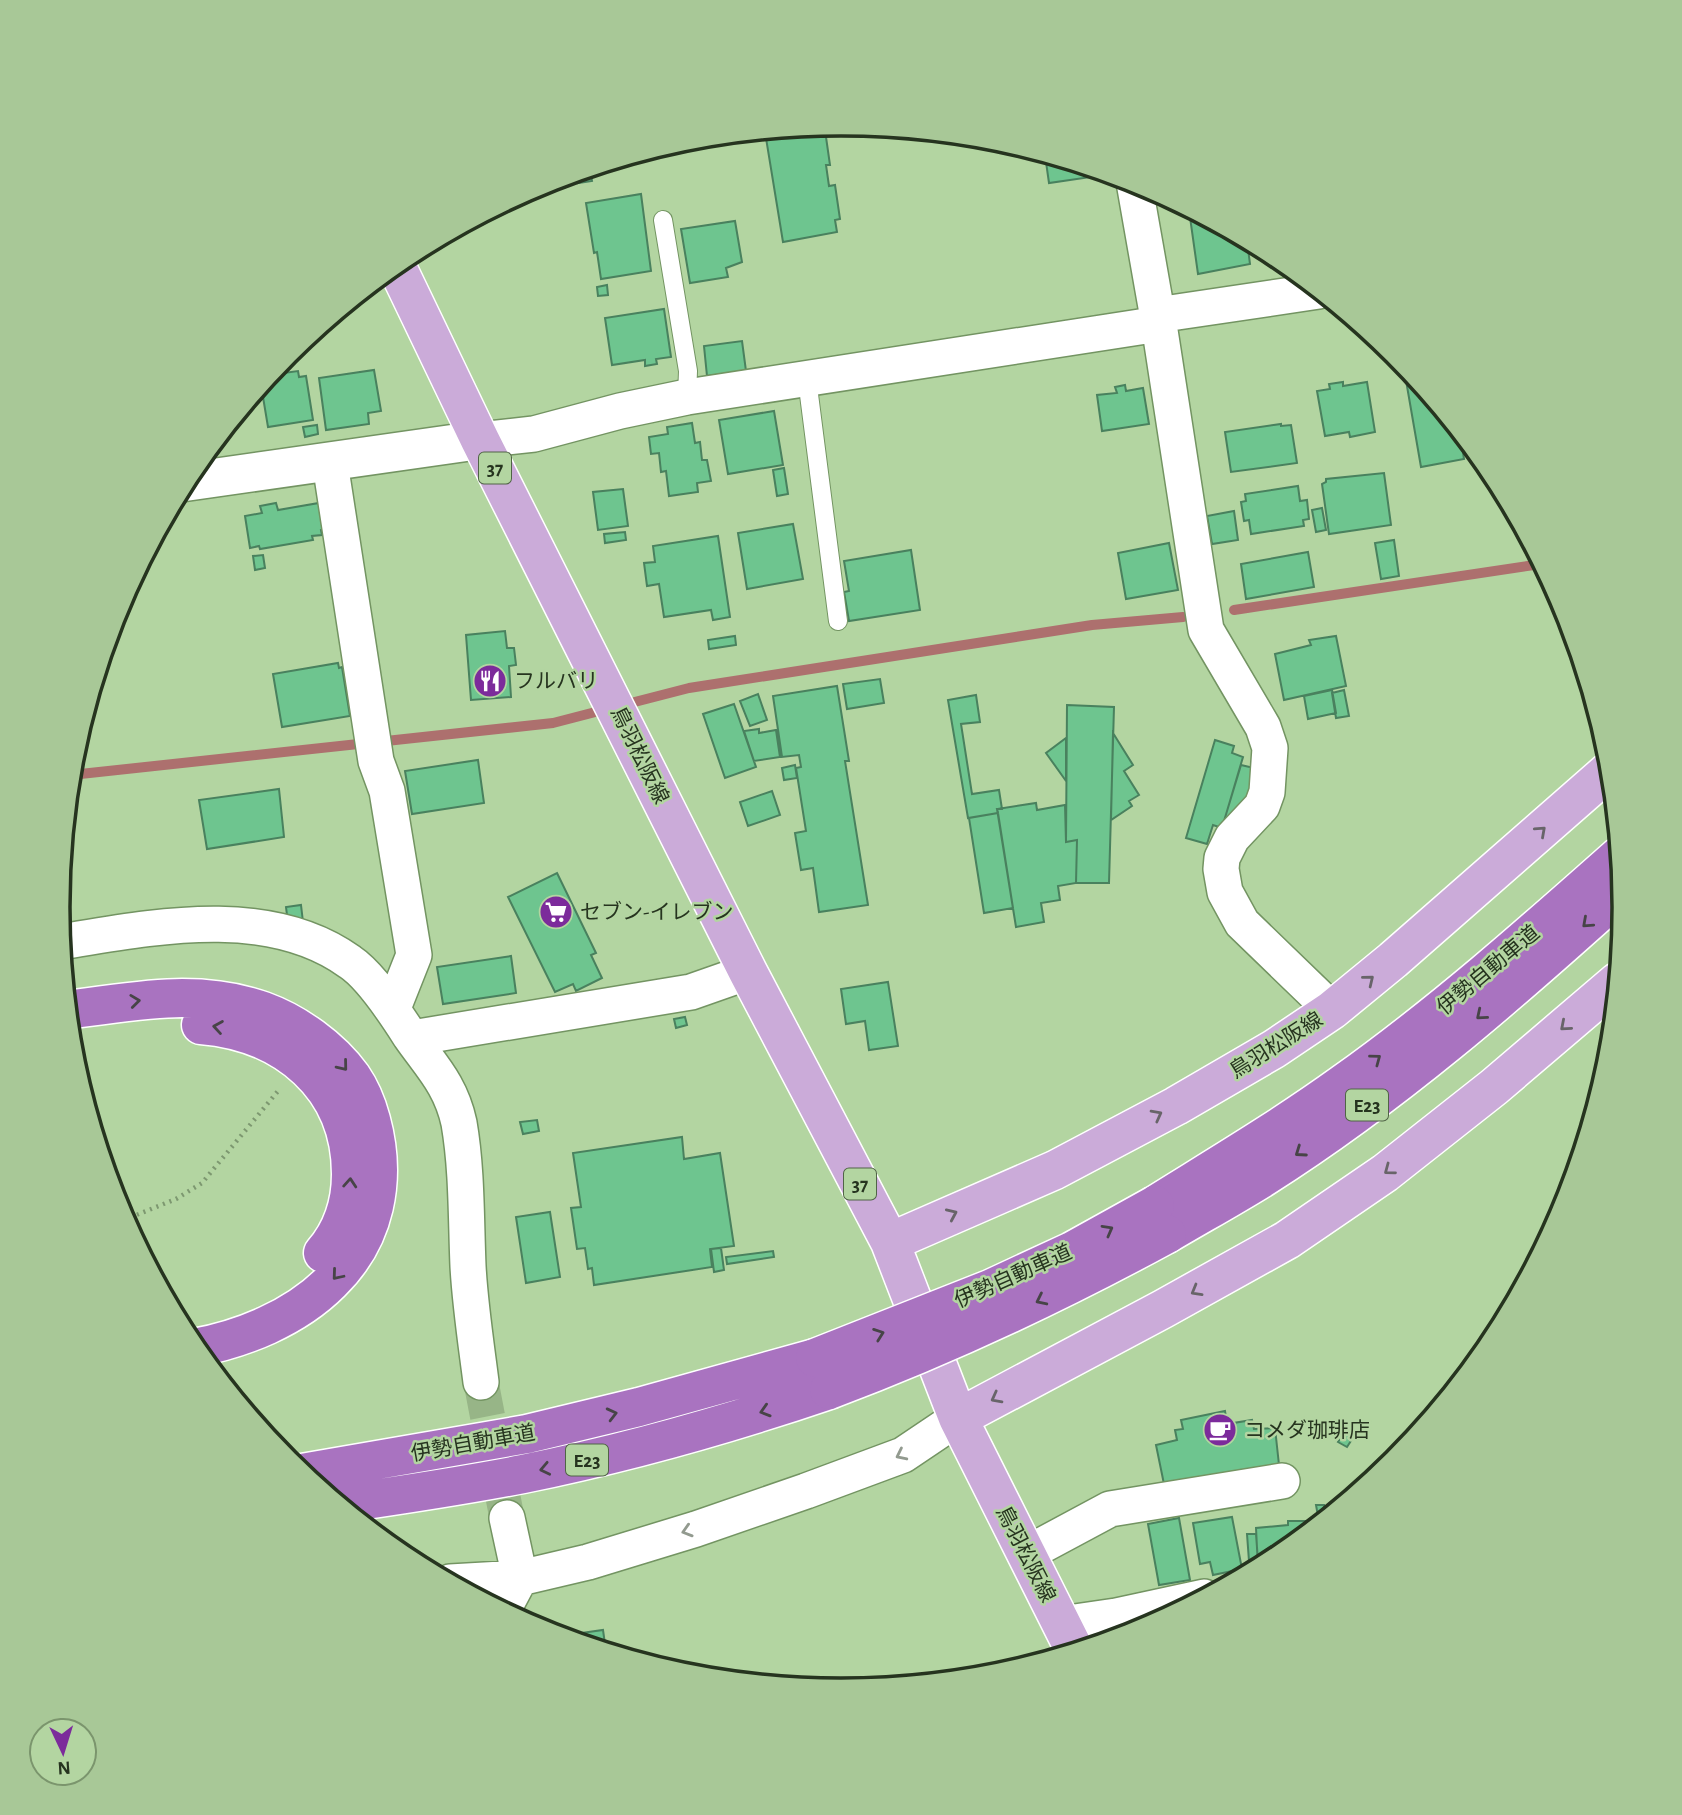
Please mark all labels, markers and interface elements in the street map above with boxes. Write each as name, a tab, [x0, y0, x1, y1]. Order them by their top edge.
road number: 37	[479, 453, 511, 484]
restaurant icon: フルバリ	[471, 662, 509, 700]
place label: フルバリ	[514, 670, 598, 692]
street label: 鳥羽松阪線	[607, 703, 673, 807]
one-way arrow	[1533, 827, 1546, 839]
supermarket icon: セブン-イレブン	[537, 893, 575, 931]
place label: セブン-イレブン	[580, 900, 733, 923]
one-way arrow	[1583, 915, 1596, 927]
street label: 伊勢自動車道	[1433, 921, 1543, 1019]
one-way arrow	[1361, 975, 1373, 988]
one-way arrow	[130, 993, 141, 1008]
one-way arrow	[1476, 1006, 1489, 1019]
street label: 鳥羽松阪線	[1226, 1008, 1326, 1082]
one-way arrow	[1561, 1018, 1574, 1030]
one-way arrow	[212, 1020, 224, 1035]
one-way arrow	[1368, 1054, 1380, 1067]
one-way arrow	[335, 1059, 348, 1071]
road number: E23	[1346, 1090, 1388, 1120]
one-way arrow	[1150, 1110, 1162, 1124]
one-way arrow	[1295, 1144, 1308, 1156]
one-way arrow	[1384, 1161, 1397, 1174]
road number: 37	[844, 1168, 876, 1200]
one-way arrow	[342, 1177, 357, 1188]
one-way arrow	[946, 1209, 958, 1223]
one-way arrow	[1101, 1225, 1114, 1239]
street label: 伊勢自動車道	[951, 1240, 1075, 1312]
one-way arrow	[333, 1266, 345, 1279]
one-way arrow	[1191, 1283, 1204, 1296]
one-way arrow	[1036, 1292, 1048, 1306]
one-way arrow	[872, 1328, 884, 1342]
one-way arrow	[991, 1390, 1003, 1404]
one-way arrow	[759, 1403, 771, 1418]
one-way arrow	[606, 1408, 618, 1422]
cafe icon: コメダ珈琲店	[1201, 1411, 1239, 1449]
place label: コメダ珈琲店	[1244, 1419, 1370, 1441]
street label: 伊勢自動車道	[409, 1421, 537, 1465]
road number: E23	[566, 1444, 608, 1476]
one-way arrow	[896, 1447, 908, 1461]
one-way arrow	[539, 1461, 551, 1476]
street label: 鳥羽松阪線	[992, 1502, 1060, 1606]
one-way arrow	[681, 1523, 693, 1538]
north arrow	[28, 1717, 98, 1787]
text: N	[57, 1758, 71, 1777]

